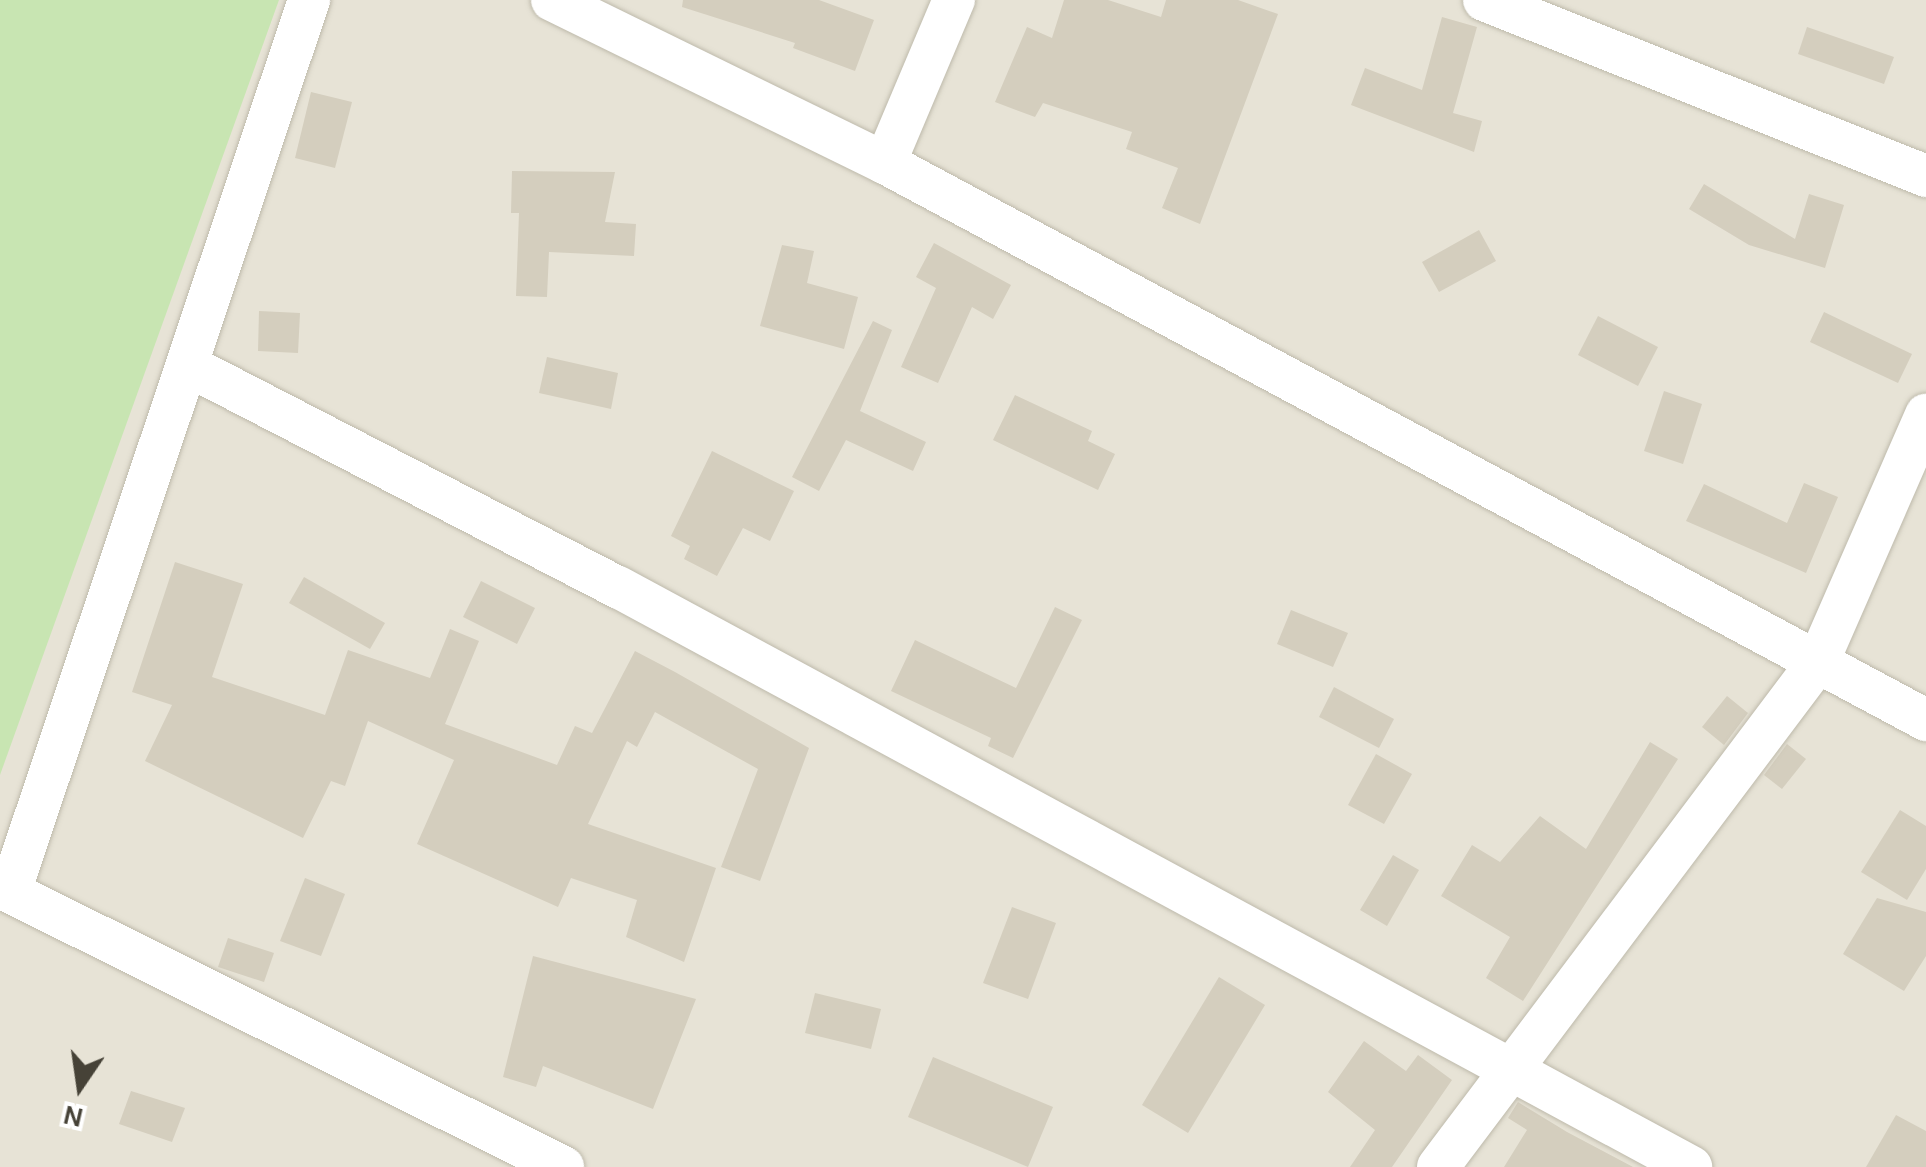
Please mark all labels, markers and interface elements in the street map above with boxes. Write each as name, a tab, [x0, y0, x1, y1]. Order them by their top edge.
north arrow	[30, 1037, 130, 1137]
text: N	[60, 1098, 87, 1135]

